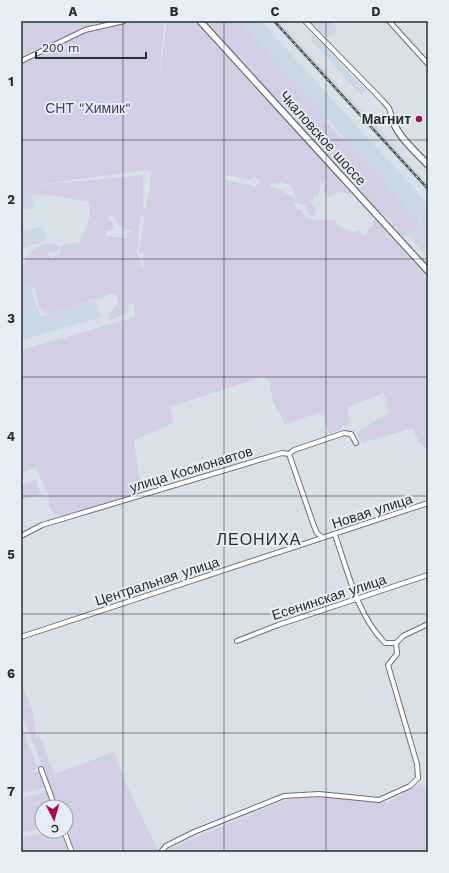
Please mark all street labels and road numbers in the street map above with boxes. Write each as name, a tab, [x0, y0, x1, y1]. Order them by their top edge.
street label: Чкаловское шоссе	[276, 88, 370, 189]
street label: улица Космонавтов	[128, 443, 254, 495]
street label: Новая улица	[330, 490, 415, 532]
street label: Центральная улица	[93, 553, 221, 609]
street label: Есенинская улица	[270, 571, 388, 623]

